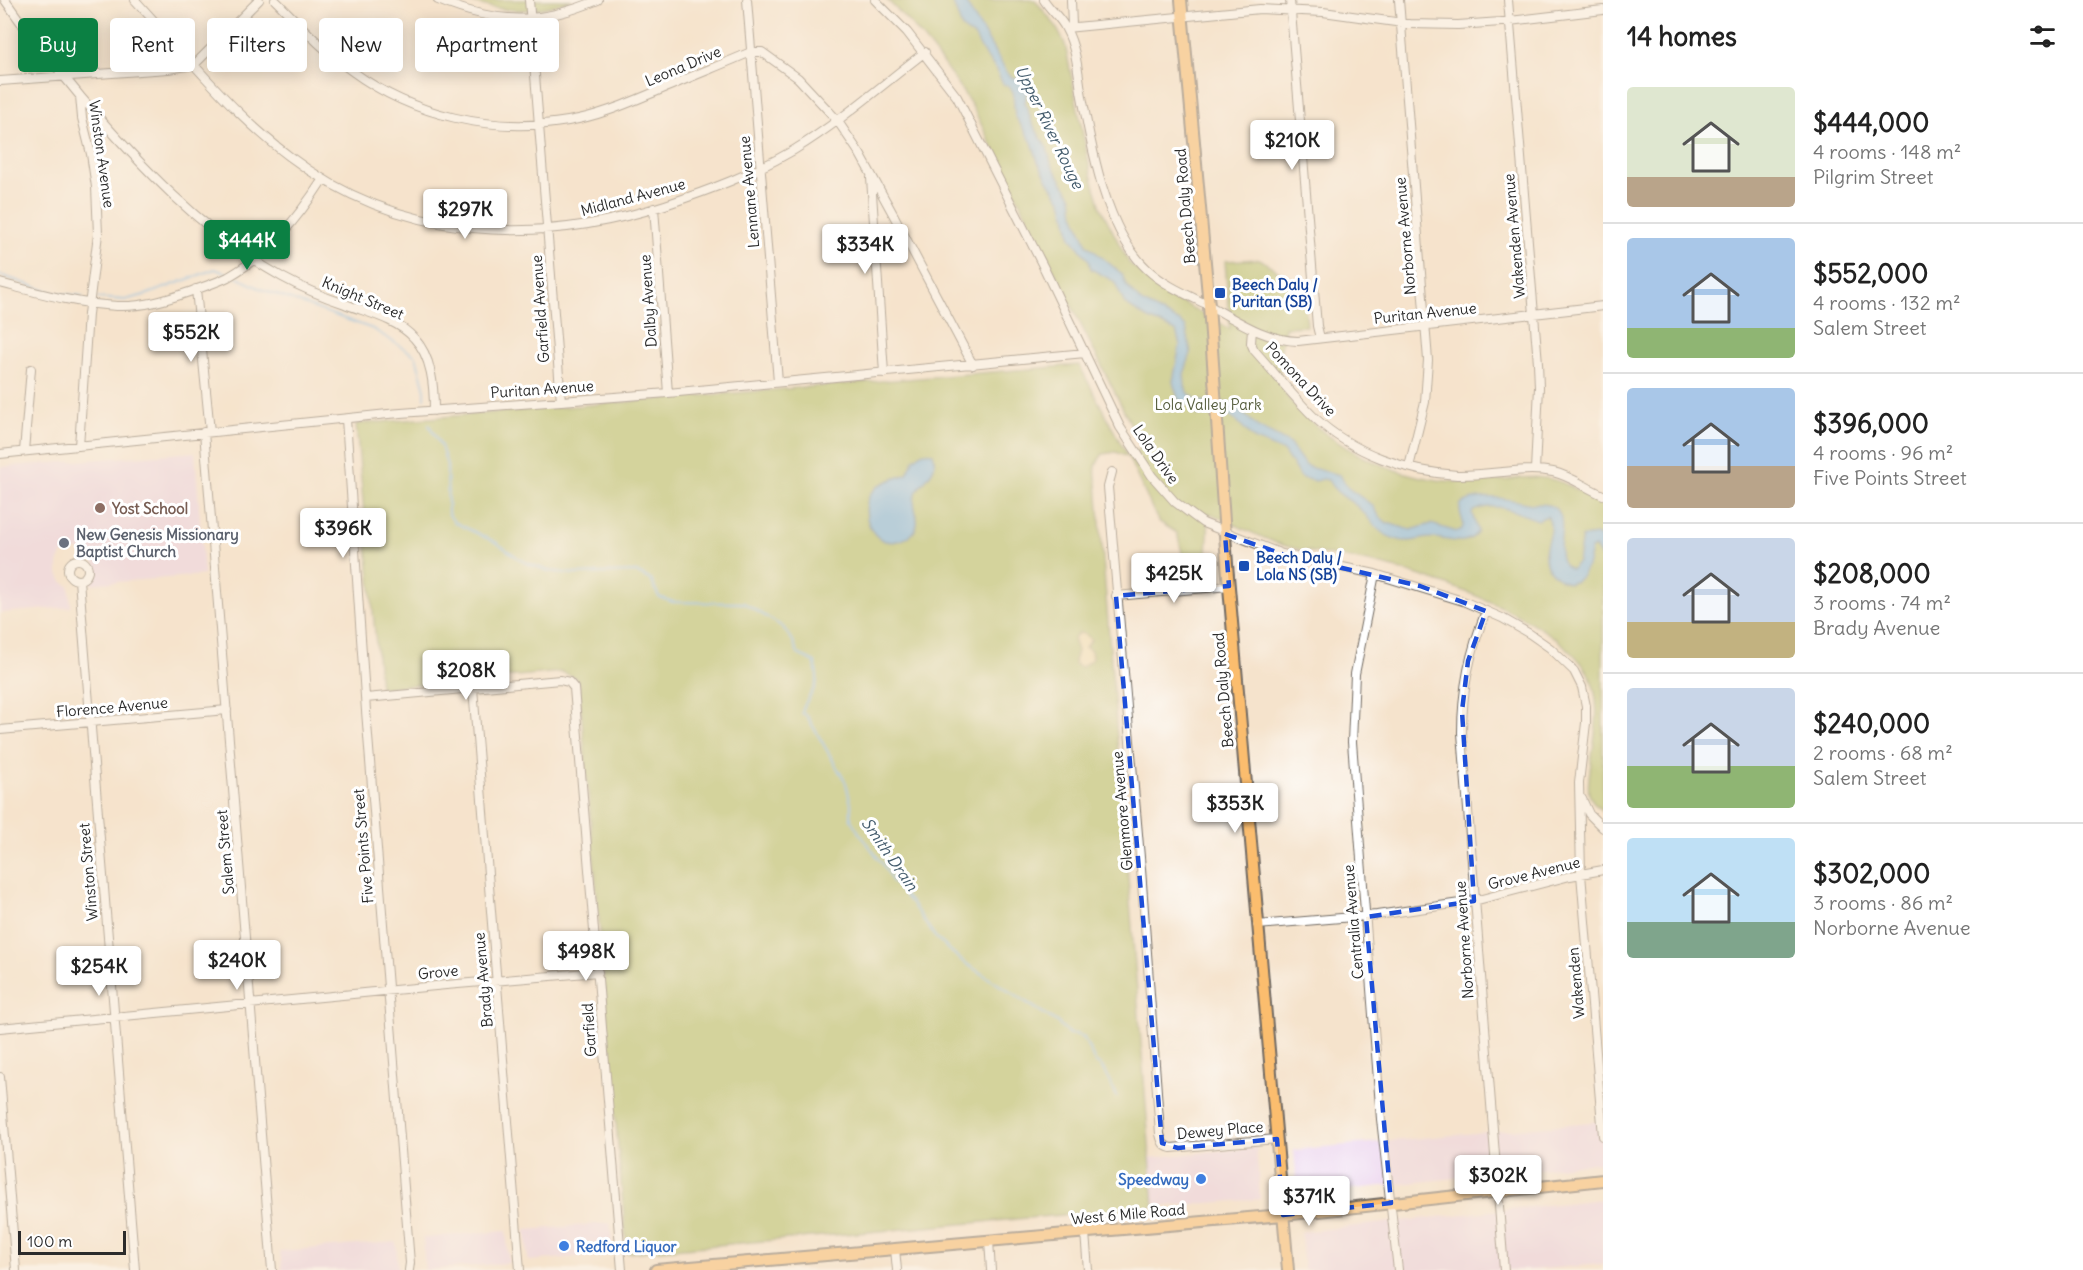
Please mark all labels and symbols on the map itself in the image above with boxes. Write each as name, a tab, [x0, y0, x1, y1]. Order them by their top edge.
street label: Leona Drive	[642, 42, 724, 90]
water label: Upper River Rouge	[1012, 62, 1089, 193]
street label: Winston Avenue	[85, 99, 119, 209]
pin: $210K	[1250, 120, 1334, 171]
street label: Lennane Avenue	[735, 135, 763, 249]
street label: Beech Daly Road	[1170, 147, 1200, 264]
street label: Wakenden Avenue	[1499, 173, 1529, 299]
street label: Midland Avenue	[579, 174, 687, 220]
street label: Norborne Avenue	[1390, 176, 1420, 296]
pin: $297K	[423, 189, 507, 240]
pin: $444K	[205, 220, 289, 271]
pin: $334K	[823, 224, 907, 275]
street label: Dalby Avenue	[635, 254, 661, 348]
street label: Garfield Avenue	[527, 255, 553, 363]
street label: Knight Street	[319, 272, 407, 324]
place label: Beech Daly / Puritan (SB)	[1232, 275, 1318, 312]
marker: Beech Daly / Puritan (SB)	[1213, 286, 1227, 300]
street label: Puritan Avenue	[1373, 298, 1477, 328]
pin: $552K	[149, 312, 233, 363]
street label: Pomona Drive	[1262, 338, 1340, 420]
street label: Puritan Avenue	[490, 376, 594, 402]
park label: Lola Valley Park	[1154, 395, 1262, 414]
street label: Lola Drive	[1129, 421, 1183, 487]
place label: Yost School	[111, 499, 188, 518]
marker: Yost School	[93, 501, 107, 515]
pin: $396K	[301, 508, 385, 559]
place label: New Genesis Missionary Baptist Church	[76, 525, 239, 562]
marker: New Genesis Missionary Baptist Church	[57, 536, 71, 550]
place label: Beech Daly / Lola NS (SB)	[1256, 548, 1342, 585]
pin: $425K	[1132, 553, 1216, 604]
marker: Beech Daly / Lola NS (SB)	[1237, 559, 1251, 573]
street label: Beech Daly Road	[1208, 631, 1238, 748]
pin: $208K	[424, 650, 508, 701]
street label: Florence Avenue	[55, 693, 169, 721]
street label: Glenmore Avenue	[1107, 750, 1137, 872]
pin: $353K	[1193, 783, 1277, 834]
street label: Five Points Street	[349, 788, 377, 904]
street label: Salem Street	[212, 809, 238, 895]
water label: Smith Drain	[858, 814, 923, 895]
street label: Winston Street	[74, 822, 102, 922]
street label: Grove Avenue	[1486, 852, 1582, 894]
street label: Centralia Avenue	[1339, 864, 1367, 980]
street label: Norborne Avenue	[1450, 880, 1478, 1000]
pin: $498K	[544, 931, 628, 982]
street label: Brady Avenue	[469, 932, 497, 1028]
pin: $240K	[195, 940, 279, 991]
pin: $254K	[57, 946, 141, 997]
street label: Wakenden	[1563, 946, 1589, 1019]
street label: Grove	[417, 960, 459, 984]
street label: Garfield	[578, 1002, 600, 1058]
street label: Dewey Place	[1176, 1117, 1264, 1143]
pin: $302K	[1456, 1155, 1540, 1206]
place label: Speedway	[1118, 1170, 1189, 1190]
marker: Speedway	[1194, 1172, 1208, 1186]
pin: $371K	[1267, 1176, 1351, 1227]
street label: West 6 Mile Road	[1070, 1200, 1186, 1228]
scale bar	[18, 1228, 126, 1256]
place label: Redford Liquor	[576, 1237, 678, 1257]
marker: Redford Liquor	[557, 1239, 571, 1253]

